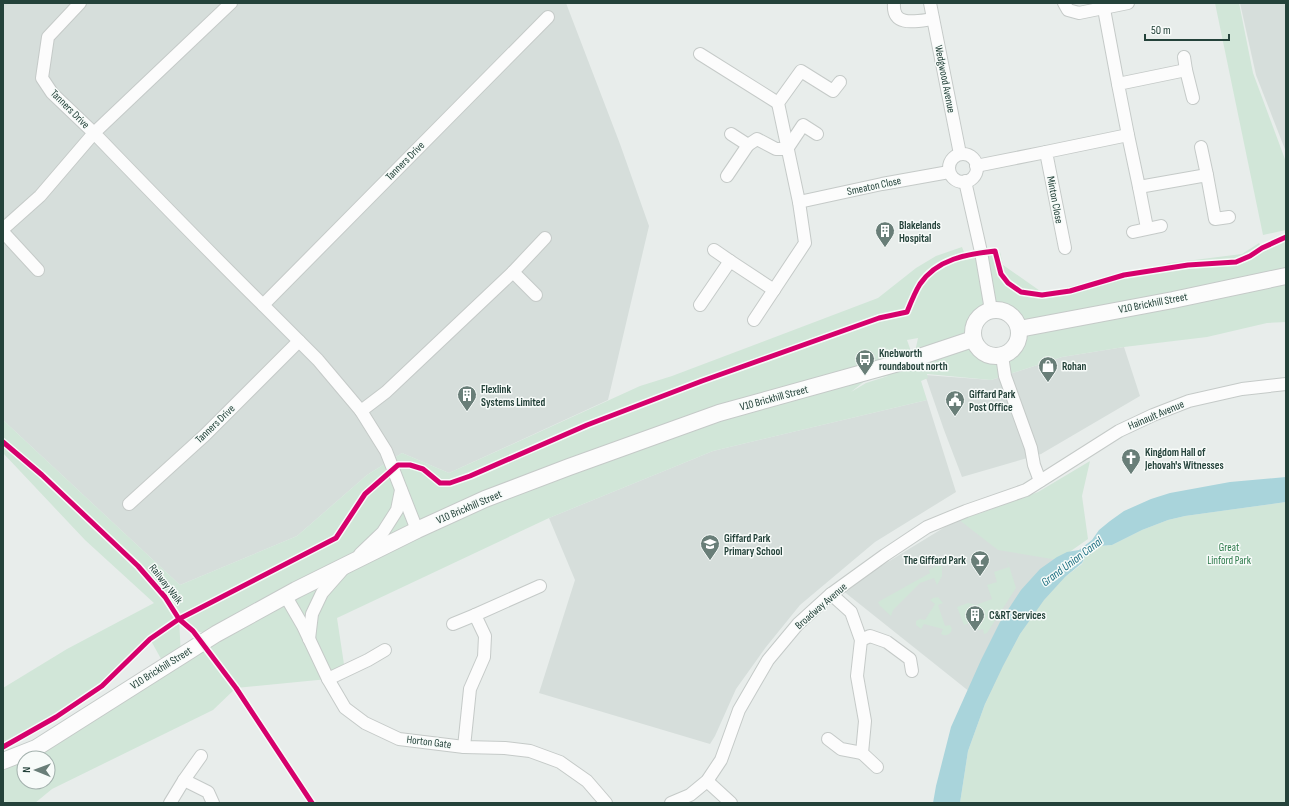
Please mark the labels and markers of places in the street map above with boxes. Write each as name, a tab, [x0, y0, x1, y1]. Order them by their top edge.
place label: Blakelands Hospital	[899, 219, 941, 245]
building icon: Blakelands Hospital	[874, 220, 896, 248]
place label: Knebworth roundabout north	[879, 347, 948, 373]
bus stop icon: Knebworth roundabout north	[854, 348, 876, 376]
shop icon: Rohan	[1037, 355, 1059, 383]
place label: Rohan	[1062, 360, 1086, 373]
place label: Flexlink Systems Limited	[481, 383, 546, 409]
building icon: Flexlink Systems Limited	[456, 384, 478, 412]
place label: Giffard Park Post Office	[969, 388, 1016, 414]
public building icon: Giffard Park Post Office	[944, 389, 966, 417]
place label: Kingdom Hall of Jehovah's Witnesses	[1144, 446, 1224, 472]
church icon: Kingdom Hall of Jehovah's Witnesses	[1120, 447, 1142, 475]
place label: Giffard Park Primary School	[724, 532, 783, 558]
school or university icon: Giffard Park Primary School	[699, 533, 721, 561]
bar icon: The Giffard Park	[969, 549, 991, 577]
place label: The Giffard Park	[903, 554, 966, 567]
building icon: C&RT Services	[964, 604, 986, 632]
place label: C&RT Services	[989, 609, 1046, 622]

